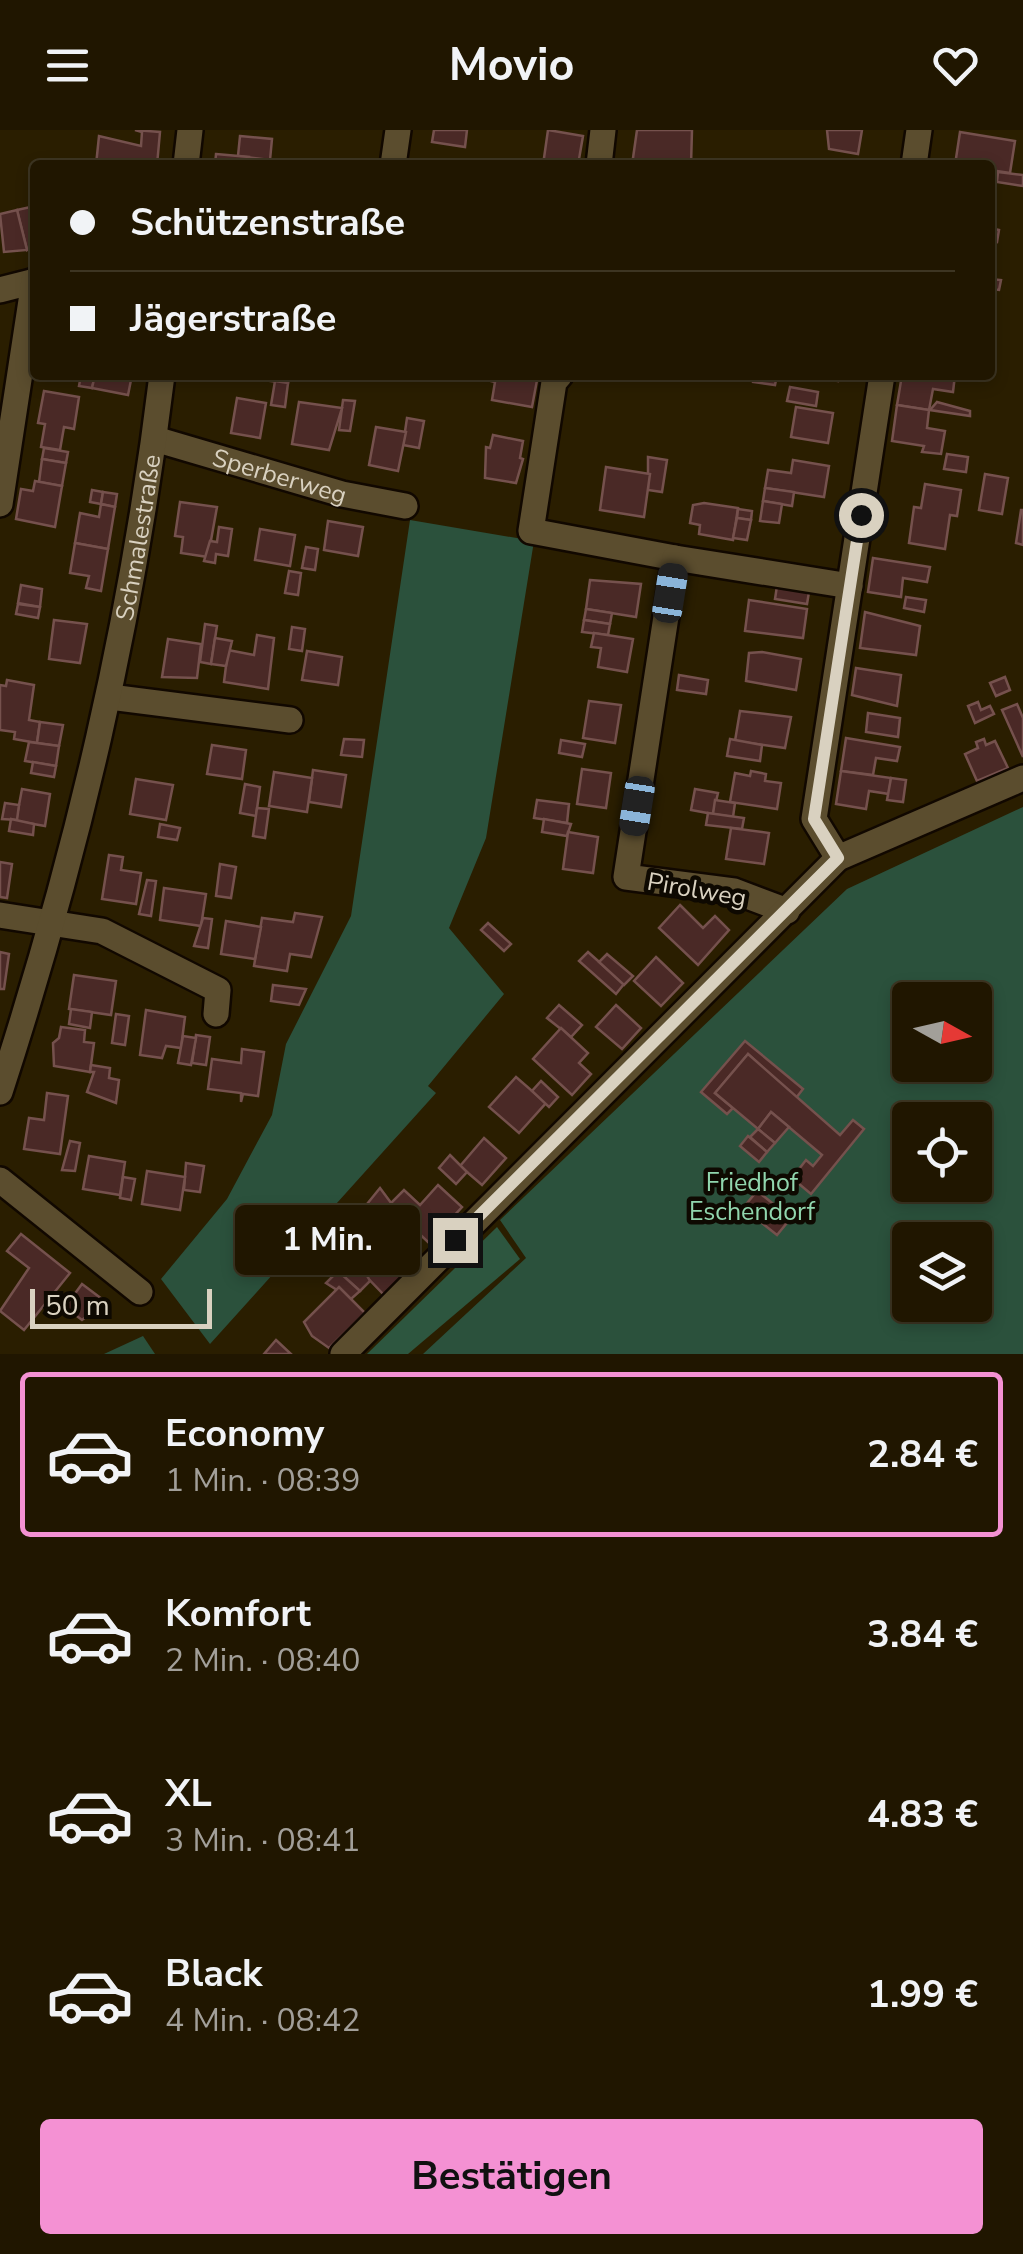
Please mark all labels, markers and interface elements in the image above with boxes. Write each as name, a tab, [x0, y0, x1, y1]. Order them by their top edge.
text: Movio	[449, 35, 574, 96]
icon: menu	[40, 38, 95, 93]
icon: heart	[928, 38, 983, 93]
text: Schützenstraße	[130, 197, 405, 248]
text: Jägerstraße	[130, 293, 336, 344]
street label: Sperberweg	[208, 441, 351, 513]
street label: Schmalestraße	[108, 452, 169, 624]
route start	[839, 493, 884, 538]
car	[650, 561, 690, 625]
car	[617, 774, 657, 838]
street label: Pirolweg	[645, 865, 749, 915]
north arrow	[892, 982, 992, 1082]
map controls	[892, 982, 992, 1322]
button: locate	[892, 1102, 992, 1202]
park label: Friedhof Eschendorf	[689, 1166, 816, 1229]
callout: 1 Min.	[235, 1205, 420, 1275]
text: 1 Min.	[282, 1218, 373, 1261]
route end	[433, 1218, 478, 1263]
button: layers	[892, 1222, 992, 1322]
scale bar	[30, 1284, 212, 1328]
text: 50 m	[45, 1287, 110, 1325]
text: Economy	[165, 1408, 324, 1459]
icon: car	[45, 1410, 135, 1500]
text: 2.84 €	[867, 1429, 978, 1480]
text: 1 Min. · 08:39	[165, 1459, 361, 1502]
text: Komfort	[165, 1588, 311, 1639]
icon: car	[45, 1590, 135, 1680]
text: 3.84 €	[867, 1609, 978, 1660]
text: 2 Min. · 08:40	[165, 1639, 361, 1682]
text: XL	[165, 1768, 212, 1819]
icon: car	[45, 1770, 135, 1860]
text: 4.83 €	[867, 1789, 978, 1840]
text: 3 Min. · 08:41	[165, 1819, 361, 1862]
text: Black	[165, 1948, 262, 1999]
icon: car	[45, 1950, 135, 2040]
text: 1.99 €	[867, 1969, 978, 2020]
text: 4 Min. · 08:42	[165, 1999, 361, 2042]
button: Bestätigen	[40, 2119, 983, 2234]

